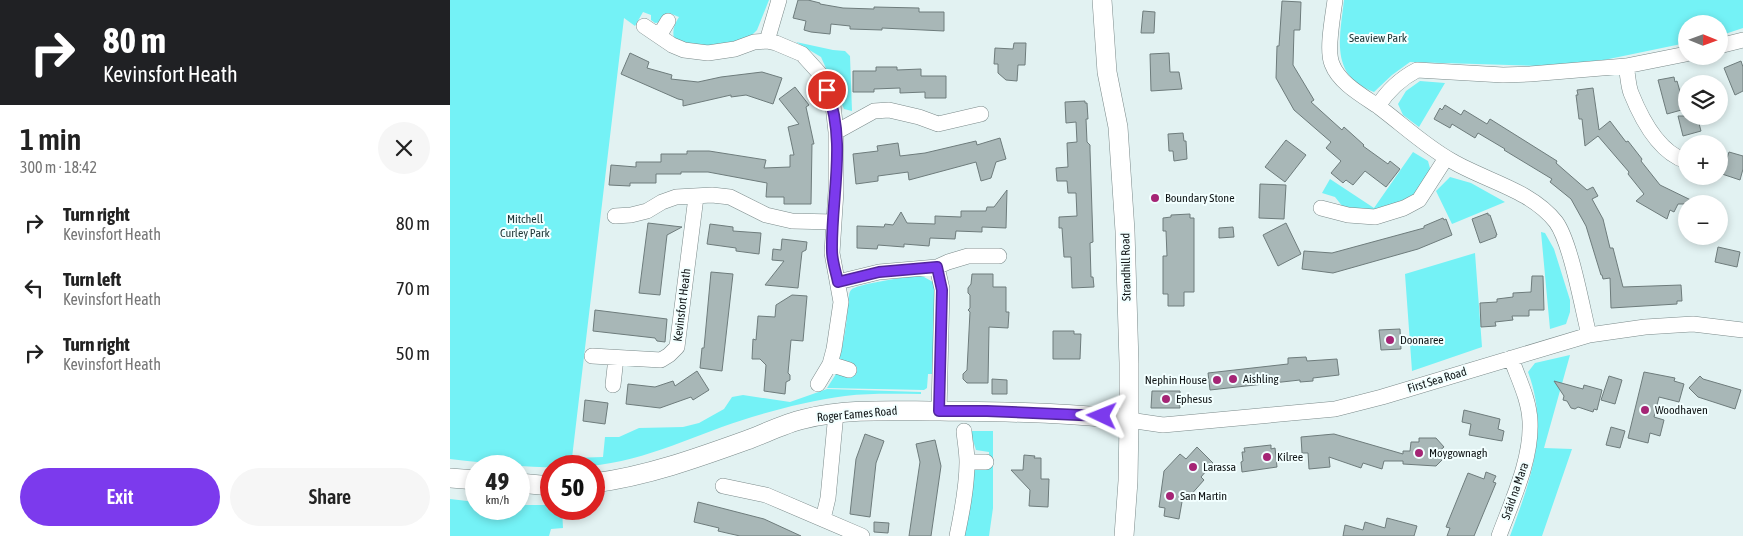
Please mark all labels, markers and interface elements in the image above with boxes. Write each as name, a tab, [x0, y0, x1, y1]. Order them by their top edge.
north arrow	[1678, 15, 1728, 65]
map controls	[1678, 15, 1728, 245]
icon: right	[20, 20, 85, 85]
text: 80 m	[103, 20, 166, 60]
park label: Seaview Park	[1349, 31, 1408, 45]
text: Kevinsfort Heath	[103, 61, 238, 87]
pin	[806, 69, 848, 111]
button: layers	[1678, 75, 1728, 125]
icon: arrive	[813, 76, 841, 104]
text: 1 min	[20, 122, 81, 156]
button: close	[378, 122, 430, 174]
button: +	[1678, 135, 1728, 185]
text: 300 m · 18:42	[20, 158, 97, 176]
place label: Boundary Stone	[1165, 191, 1235, 205]
marker: Boundary Stone	[1149, 192, 1161, 204]
button: −	[1678, 195, 1728, 245]
text: Turn right	[63, 203, 130, 225]
icon: right	[20, 209, 48, 237]
text: 80 m	[396, 212, 430, 234]
park label: Mitchell Curley Park	[500, 212, 551, 240]
text: Kevinsfort Heath	[63, 225, 161, 243]
street label: Strandhill Road	[1118, 233, 1134, 301]
text: Turn left	[63, 268, 121, 290]
street label: Kevinsfort Heath	[671, 268, 693, 342]
icon: left	[20, 274, 48, 302]
text: 70 m	[396, 277, 430, 299]
text: Kevinsfort Heath	[63, 290, 161, 308]
text: Turn right	[63, 333, 130, 355]
place label: Doonaree	[1400, 333, 1444, 347]
marker: Doonaree	[1384, 334, 1396, 346]
icon: right	[20, 339, 48, 367]
text: 50 m	[396, 342, 430, 364]
text: Kevinsfort Heath	[63, 355, 161, 373]
street label: First Sea Road	[1406, 364, 1468, 396]
place label: Aishling	[1243, 372, 1279, 386]
place label: Nephin House	[1145, 373, 1207, 387]
marker: Aishling	[1227, 373, 1239, 385]
marker: Nephin House	[1211, 374, 1223, 386]
position arrow	[1075, 389, 1127, 441]
place label: Ephesus	[1176, 392, 1212, 406]
marker: Ephesus	[1160, 393, 1172, 405]
place label: Woodhaven	[1655, 403, 1708, 417]
street label: Roger Eames Road	[816, 404, 898, 424]
marker: Woodhaven	[1639, 404, 1651, 416]
place label: Moygownagh	[1429, 446, 1488, 460]
marker: Moygownagh	[1413, 447, 1425, 459]
place label: Kilree	[1277, 450, 1303, 464]
marker: Kilree	[1261, 451, 1273, 463]
speed limit sign: 50	[540, 455, 605, 520]
place label: Larassa	[1203, 460, 1236, 474]
marker: Larassa	[1187, 461, 1199, 473]
street label: Sráid na Mara	[1499, 461, 1531, 521]
text: 49	[486, 467, 509, 495]
button: Exit	[20, 468, 220, 526]
button: Share	[230, 468, 430, 526]
place label: San Martin	[1180, 489, 1227, 503]
marker: San Martin	[1164, 490, 1176, 502]
text: km/h	[486, 493, 509, 507]

